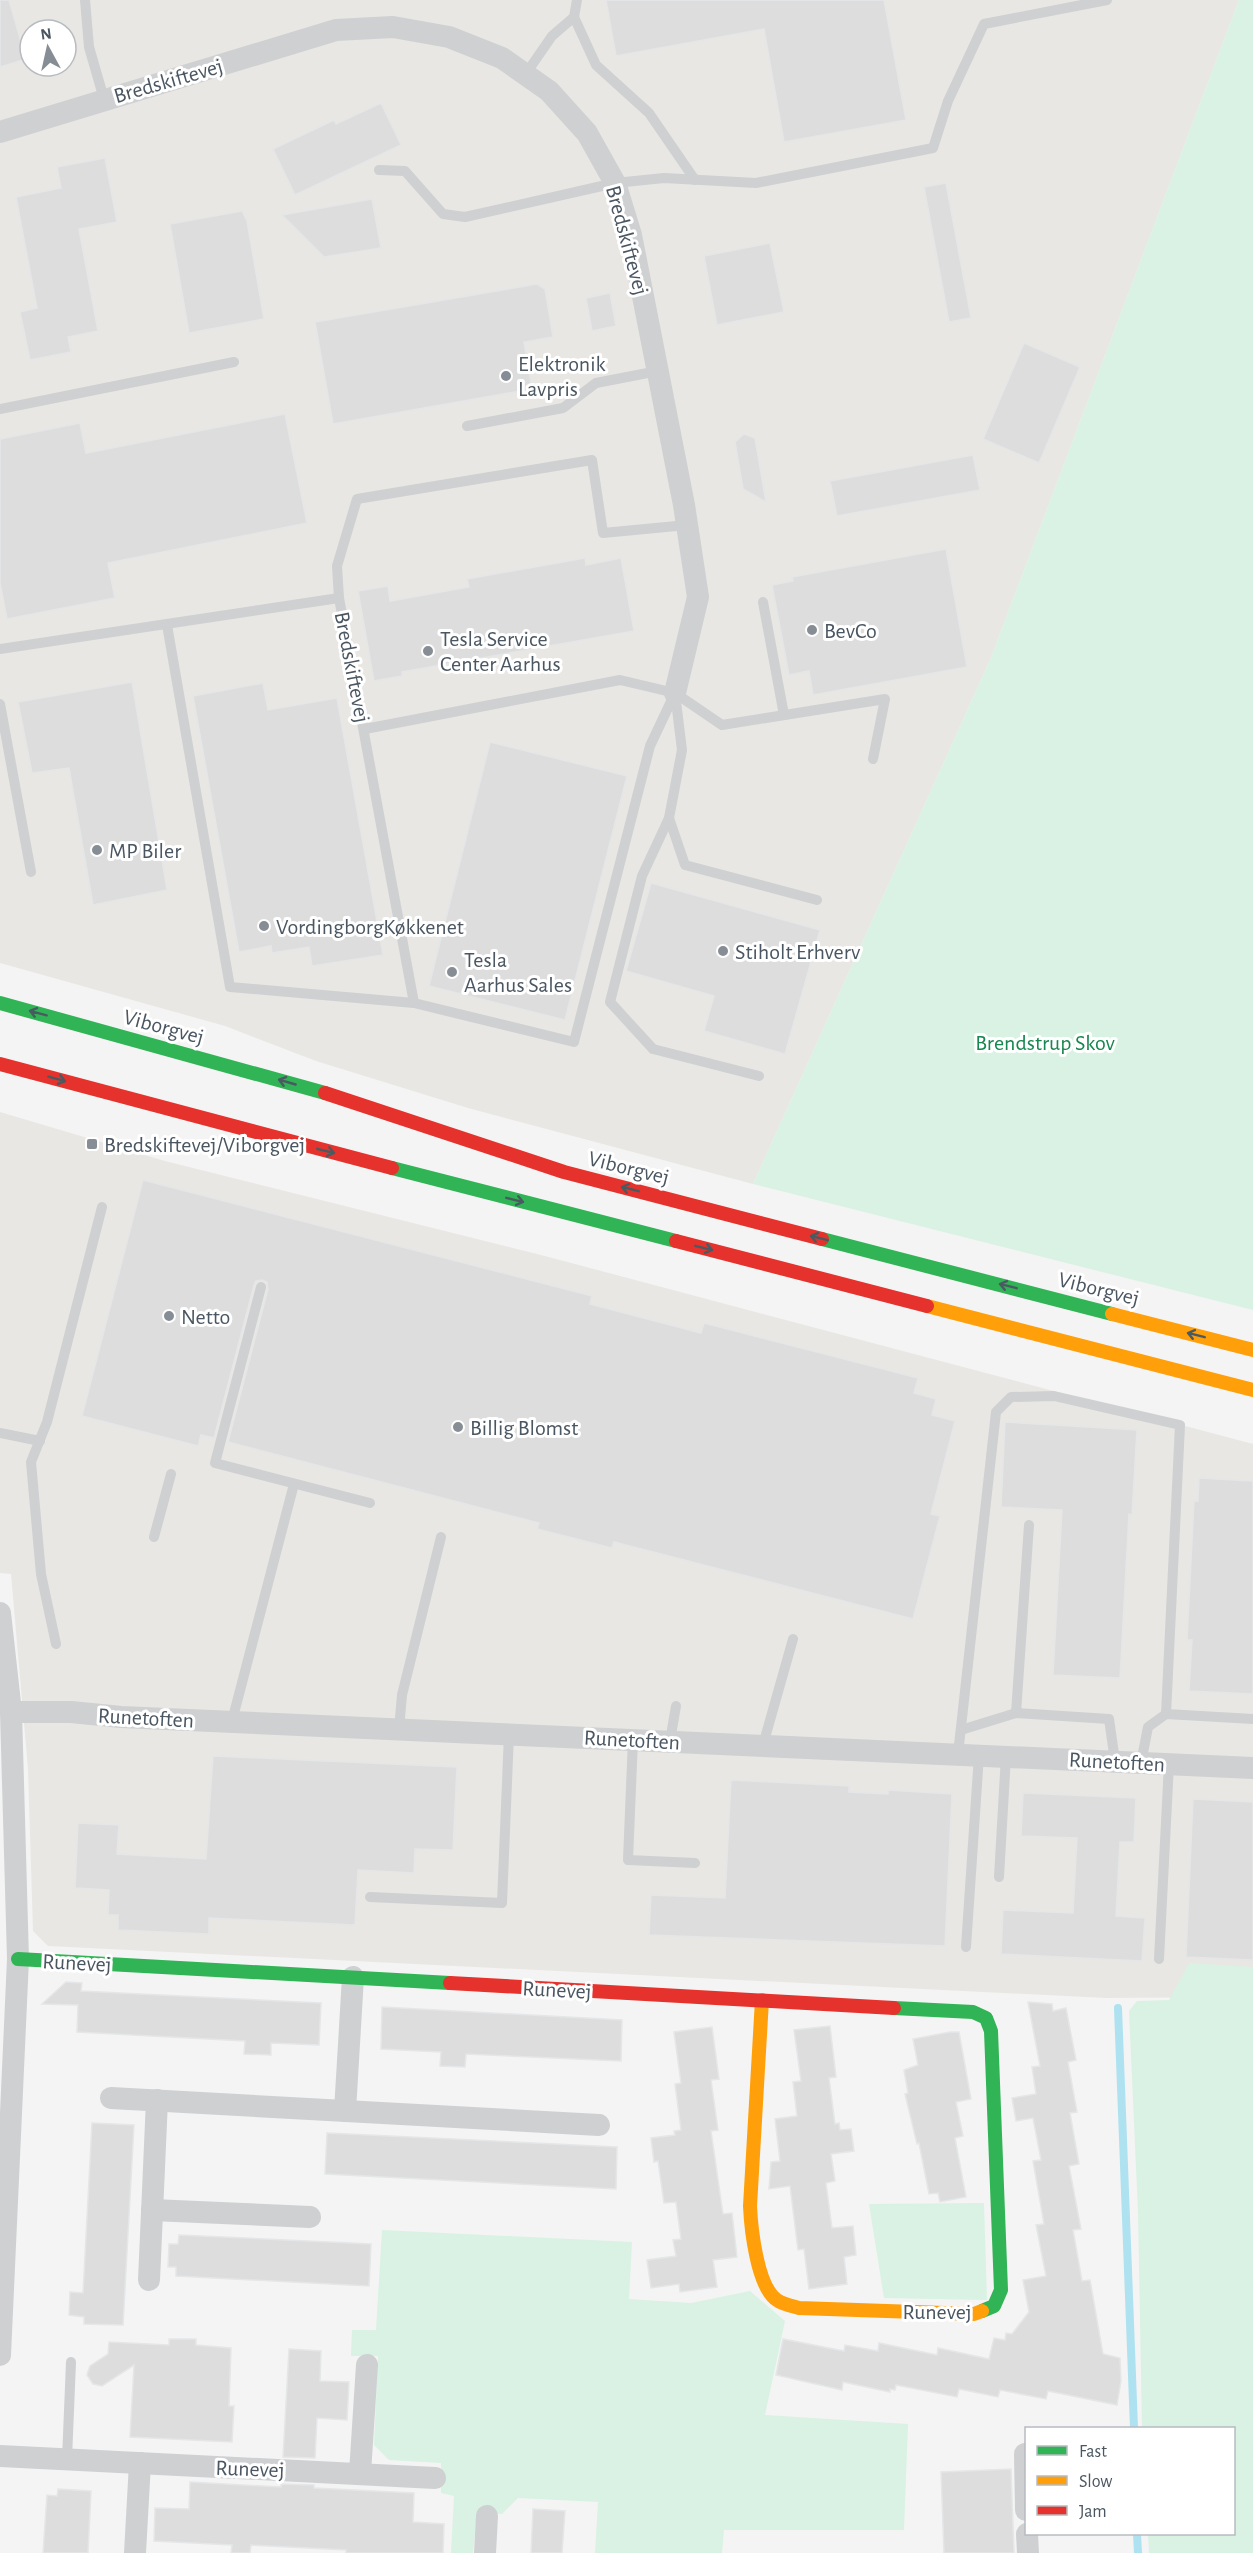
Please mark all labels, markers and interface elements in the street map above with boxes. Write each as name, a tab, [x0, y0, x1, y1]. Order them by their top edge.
north arrow	[18, 18, 78, 78]
text: N	[39, 25, 53, 43]
street label: Bredskiftevej	[111, 55, 225, 107]
street label: Bredskiftevej	[602, 183, 652, 297]
place label: Elektronik Lavpris	[518, 353, 606, 400]
marker: Elektronik Lavpris	[499, 369, 513, 383]
street label: Bredskiftevej	[330, 610, 374, 724]
place label: BevCo	[824, 620, 877, 642]
marker: BevCo	[805, 623, 819, 637]
place label: Tesla Service Center Aarhus	[440, 628, 561, 675]
marker: Tesla Service Center Aarhus	[421, 644, 435, 658]
place label: MP Biler	[109, 840, 181, 862]
marker: MP Biler	[90, 843, 104, 857]
place label: VordingborgKøkkenet	[276, 916, 464, 938]
marker: VordingborgKøkkenet	[257, 919, 271, 933]
place label: Stiholt Erhverv	[735, 941, 861, 963]
marker: Stiholt Erhverv	[716, 944, 730, 958]
place label: Tesla Aarhus Sales	[464, 949, 572, 996]
marker: Tesla Aarhus Sales	[445, 965, 459, 979]
street label: Viborgvej	[121, 1006, 206, 1048]
one-way arrow	[29, 1007, 48, 1019]
park label: Brendstrup Skov	[975, 1032, 1115, 1054]
one-way arrow	[47, 1074, 66, 1085]
one-way arrow	[277, 1076, 296, 1087]
place label: Bredskiftevej/Viborgvej	[104, 1134, 305, 1156]
marker: Bredskiftevej/Viborgvej	[85, 1137, 99, 1151]
one-way arrow	[316, 1146, 335, 1158]
street label: Viborgvej	[586, 1147, 671, 1189]
one-way arrow	[621, 1183, 640, 1194]
one-way arrow	[505, 1194, 524, 1206]
one-way arrow	[810, 1231, 829, 1243]
one-way arrow	[694, 1243, 713, 1255]
street label: Viborgvej	[1056, 1268, 1141, 1310]
one-way arrow	[998, 1280, 1017, 1292]
place label: Netto	[181, 1306, 230, 1328]
marker: Netto	[162, 1309, 176, 1323]
one-way arrow	[1187, 1329, 1206, 1340]
place label: Billig Blomst	[470, 1417, 578, 1439]
marker: Billig Blomst	[451, 1420, 465, 1434]
street label: Runetoften	[97, 1704, 195, 1732]
street label: Runetoften	[583, 1726, 681, 1754]
street label: Runetoften	[1068, 1748, 1166, 1776]
street label: Runevej	[42, 1950, 112, 1976]
street label: Runevej	[522, 1977, 592, 2003]
street label: Runevej	[902, 2301, 972, 2323]
legend	[1025, 2427, 1235, 2535]
text: Fast	[1079, 2443, 1107, 2461]
street label: Runevej	[215, 2457, 285, 2481]
text: Slow	[1079, 2473, 1112, 2491]
text: Jam	[1079, 2503, 1107, 2521]

